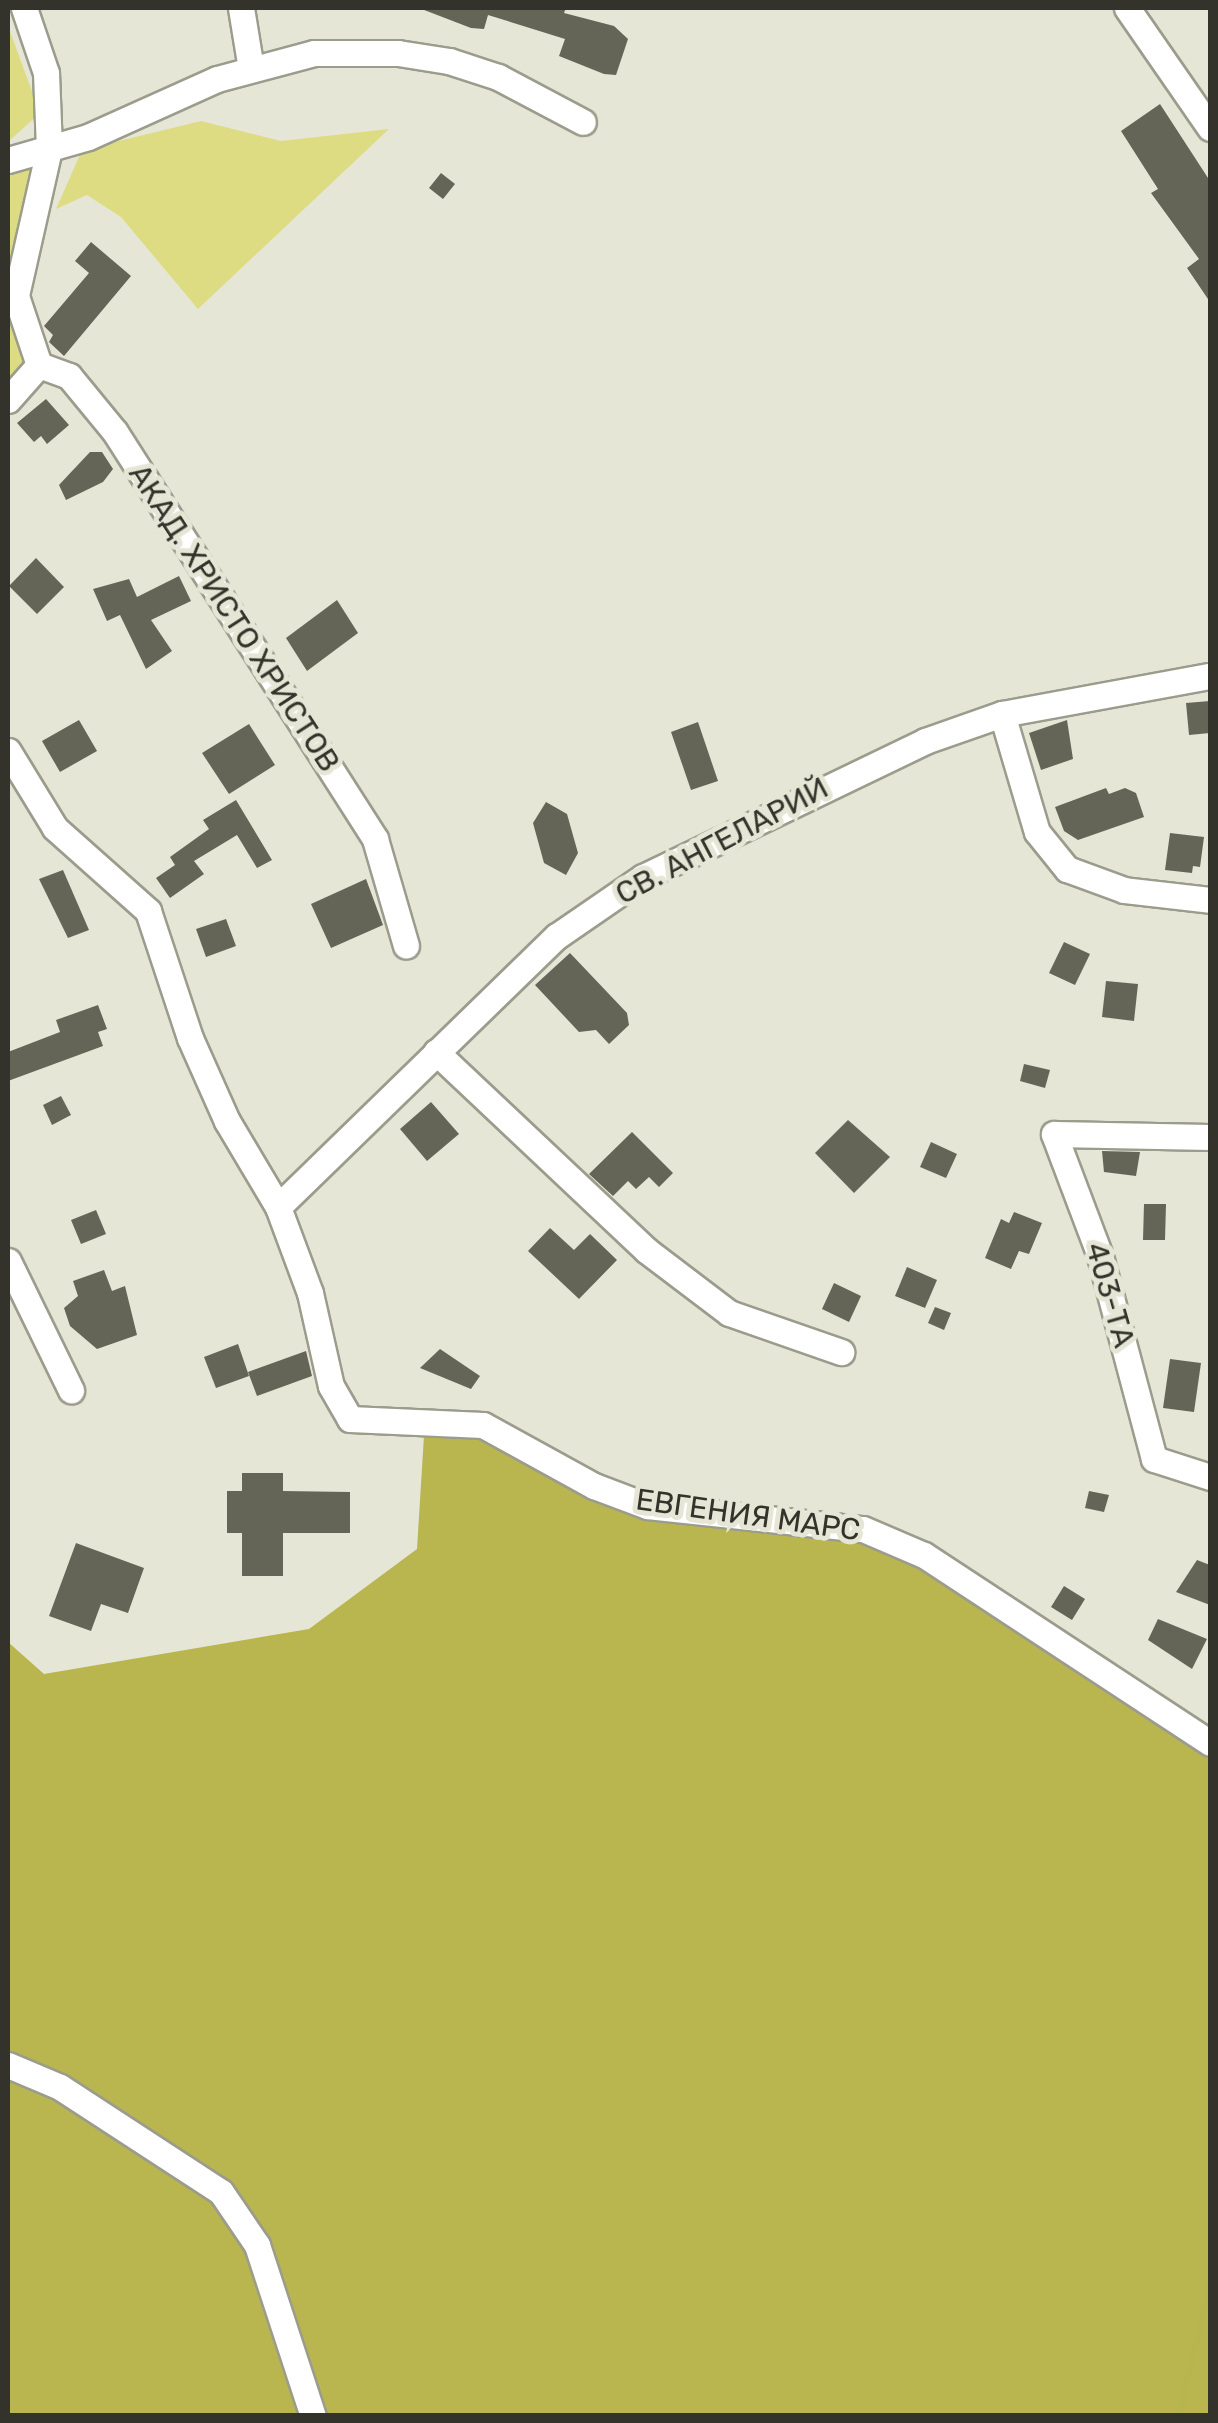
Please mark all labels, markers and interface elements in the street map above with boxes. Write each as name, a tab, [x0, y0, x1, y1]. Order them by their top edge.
street label: АКАД. ХРИСТО ХРИСТОВ	[121, 458, 347, 778]
street label: СВ. АНГЕЛАРИЙ	[610, 770, 834, 912]
street label: 403-ТА	[1078, 1238, 1142, 1352]
street label: ЕВГЕНИЯ МАРС	[634, 1481, 862, 1549]

